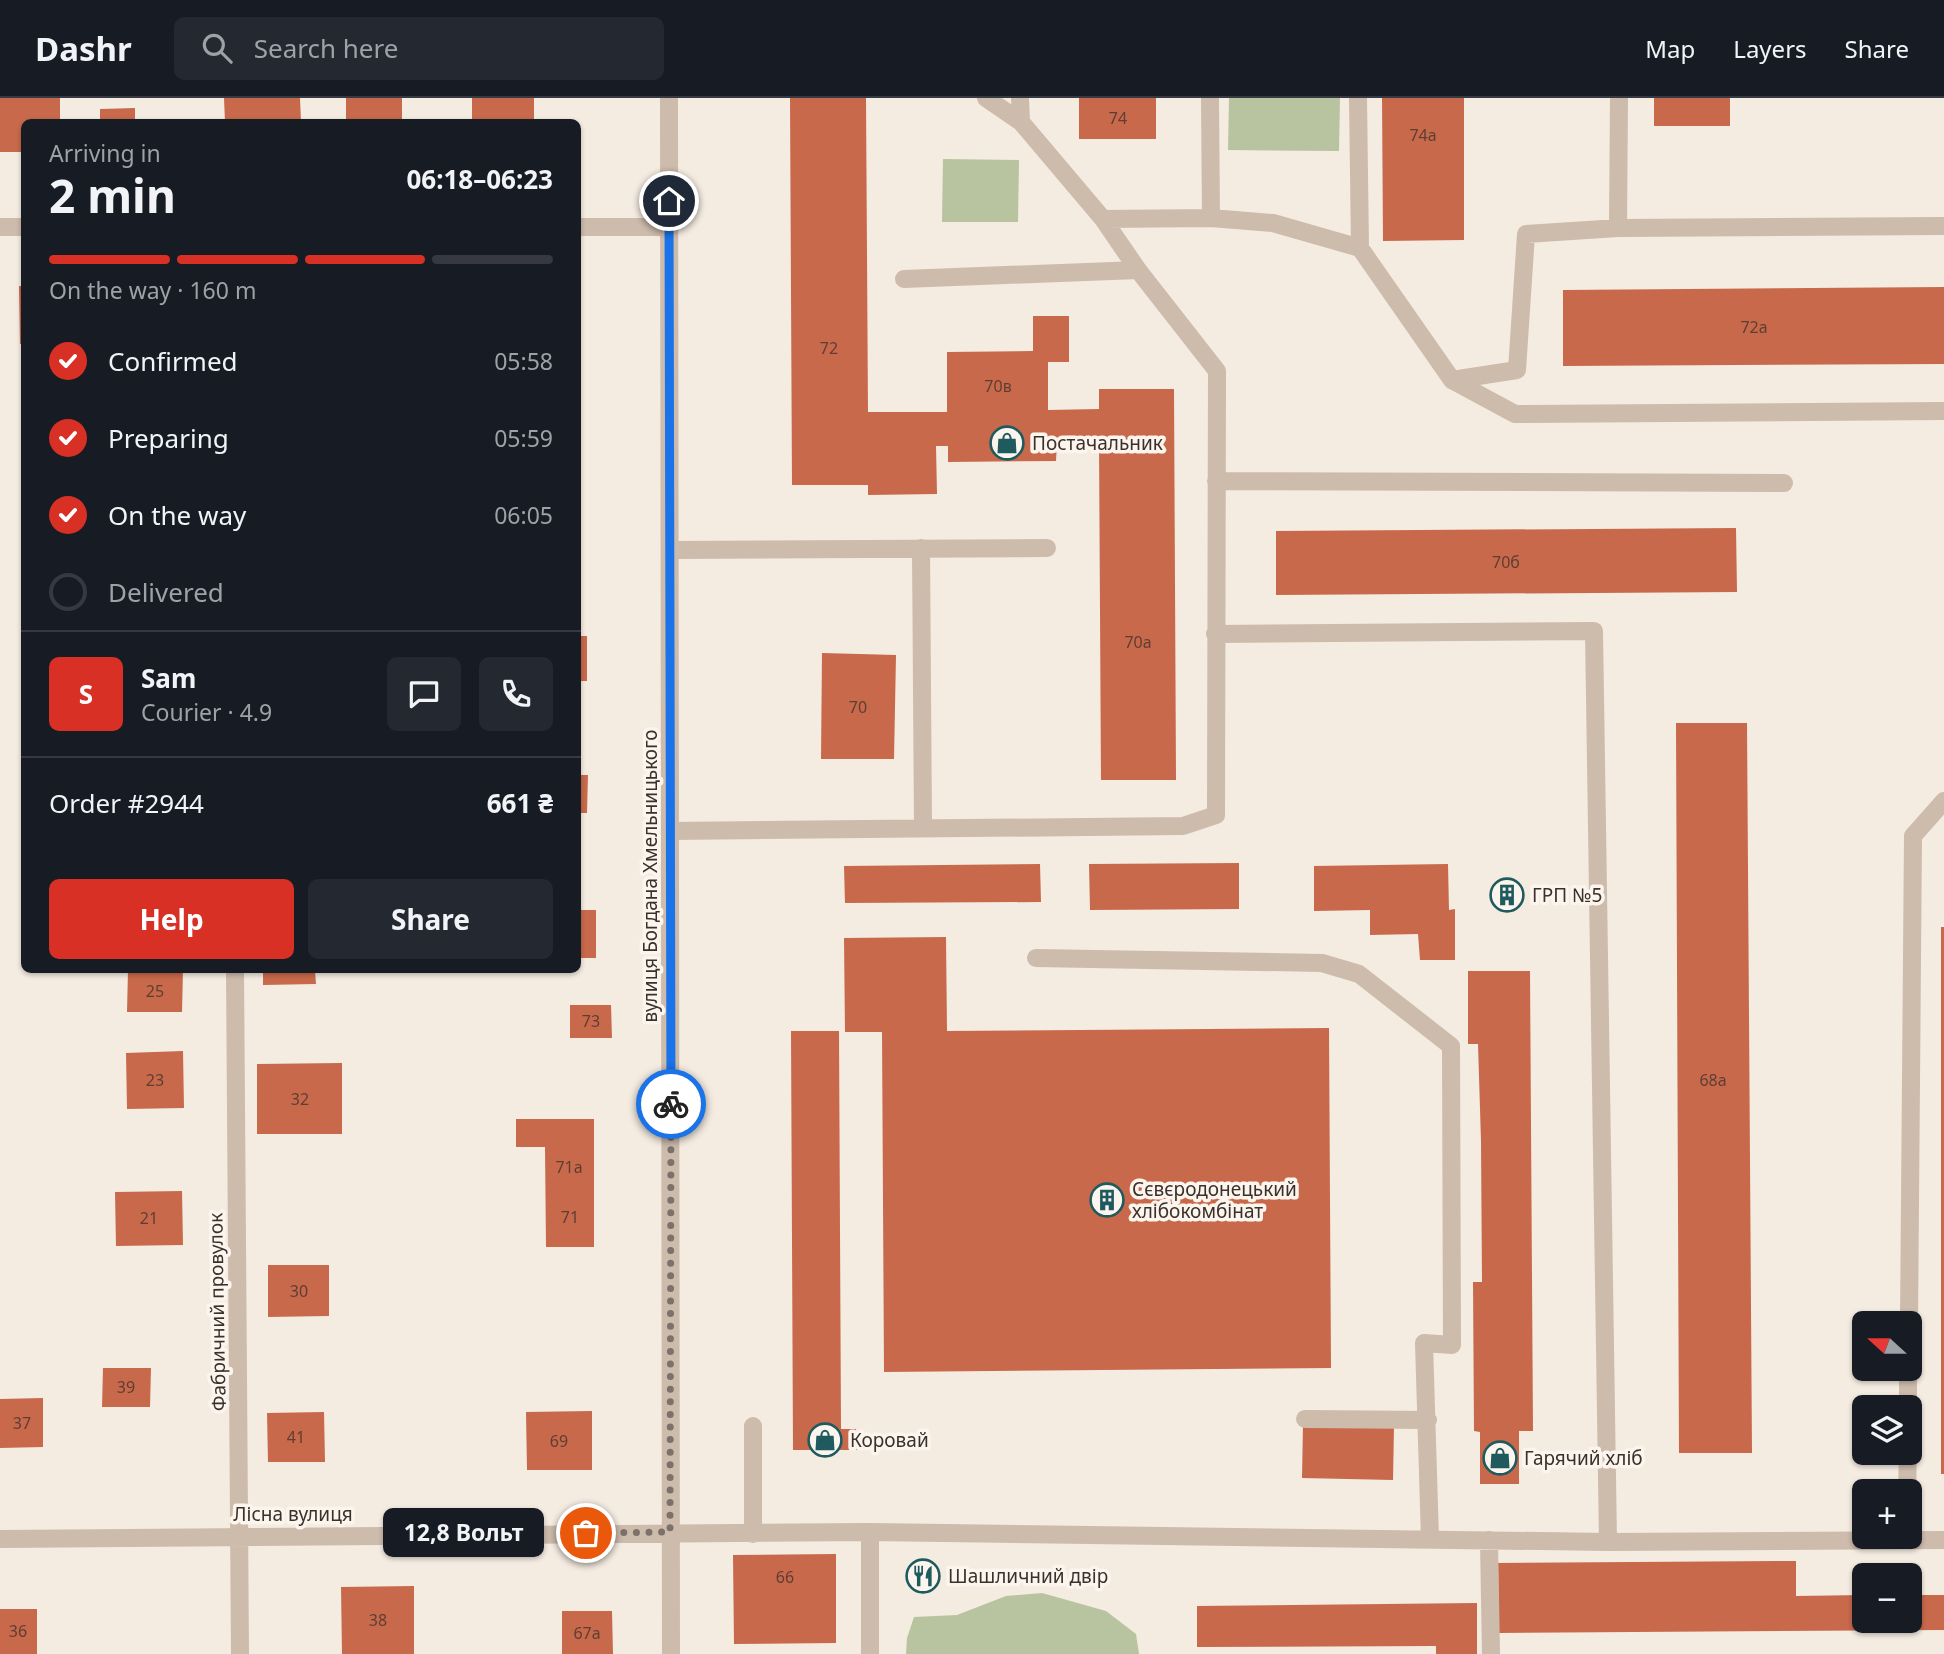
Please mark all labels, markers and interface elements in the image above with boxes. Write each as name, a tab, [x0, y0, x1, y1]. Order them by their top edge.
search box	[174, 17, 664, 80]
text: Dashr	[35, 26, 132, 71]
icon: search	[198, 29, 236, 67]
text: Search here	[254, 30, 398, 66]
text: Map	[1645, 32, 1695, 65]
text: Layers	[1733, 32, 1807, 65]
text: Share	[1845, 32, 1909, 65]
house number: 74	[1109, 107, 1127, 129]
house number: 74а	[1409, 124, 1437, 146]
text: Arriving in	[49, 137, 161, 169]
text: 06:18–06:23	[406, 161, 553, 197]
text: 2 min	[49, 164, 176, 226]
pin	[639, 171, 699, 231]
icon: home	[650, 182, 688, 220]
text: On the way · 160 m	[49, 274, 256, 306]
house number: 72а	[1740, 316, 1768, 338]
house number: 72	[820, 337, 838, 359]
icon: check	[49, 342, 87, 380]
text: Confirmed	[108, 343, 238, 379]
text: 05:58	[494, 345, 553, 377]
house number: 70в	[984, 375, 1012, 397]
icon: check	[49, 419, 87, 457]
text: Preparing	[108, 420, 229, 456]
text: 05:59	[494, 422, 553, 454]
shop icon: Постачальник	[988, 424, 1026, 462]
place label: Постачальник	[1032, 430, 1163, 456]
icon: check	[49, 496, 87, 534]
text: On the way	[108, 497, 246, 533]
text: 06:05	[494, 499, 553, 531]
house number: 70б	[1492, 551, 1520, 573]
text: Delivered	[108, 574, 224, 610]
house number: 70а	[1124, 631, 1152, 653]
button: chat	[387, 657, 461, 731]
button: phone	[479, 657, 553, 731]
text: Sam	[141, 660, 196, 696]
text: S	[79, 676, 93, 712]
text: Courier · 4.9	[141, 696, 272, 728]
house number: 70	[849, 696, 867, 718]
street label: вулиця Богдана Хмельницького	[637, 729, 663, 1023]
text: Order #2944	[49, 785, 204, 821]
text: 661 ₴	[487, 785, 553, 821]
building icon: ГРП №5	[1488, 876, 1526, 914]
button: Help	[49, 879, 294, 959]
button: Share	[308, 879, 553, 959]
place label: ГРП №5	[1532, 882, 1602, 908]
house number: 25	[146, 980, 164, 1002]
house number: 73	[582, 1010, 600, 1032]
house number: 23	[146, 1069, 164, 1091]
courier	[636, 1069, 706, 1139]
house number: 68а	[1699, 1069, 1727, 1091]
icon: bike	[652, 1085, 690, 1123]
house number: 32	[291, 1088, 309, 1110]
house number: 71а	[555, 1156, 583, 1178]
place label: Сєвєродонецький хлібокомбінат	[1132, 1176, 1297, 1224]
building icon: Сєвєродонецький хлібокомбінат	[1088, 1181, 1126, 1219]
house number: 71	[561, 1206, 579, 1228]
house number: 21	[140, 1207, 158, 1229]
street label: Фабричний провулок	[202, 1213, 232, 1411]
house number: 30	[290, 1280, 308, 1302]
north arrow	[1852, 1311, 1922, 1381]
map controls	[1852, 1311, 1922, 1633]
house number: 39	[117, 1376, 135, 1398]
button: layers	[1852, 1395, 1922, 1465]
house number: 37	[13, 1412, 31, 1434]
shop icon: Коровай	[806, 1421, 844, 1459]
house number: 41	[287, 1426, 305, 1448]
place label: Коровай	[850, 1427, 929, 1453]
house number: 69	[550, 1430, 568, 1452]
shop icon: Гарячий хліб	[1481, 1439, 1519, 1477]
place label: Гарячий хліб	[1524, 1445, 1643, 1471]
button: +	[1852, 1479, 1922, 1549]
street label: Лісна вулиця	[233, 1501, 353, 1527]
pin	[556, 1503, 616, 1563]
callout: 12,8 Вольт	[383, 1508, 544, 1558]
icon: bag	[567, 1514, 605, 1552]
text: 12,8 Вольт	[404, 1516, 523, 1548]
restaurant icon: Шашличний двір	[904, 1557, 942, 1595]
place label: Шашличний двір	[948, 1563, 1108, 1589]
button: −	[1852, 1563, 1922, 1633]
house number: 66	[776, 1566, 794, 1588]
house number: 38	[369, 1609, 387, 1631]
house number: 36	[9, 1620, 27, 1642]
house number: 67а	[573, 1622, 601, 1644]

